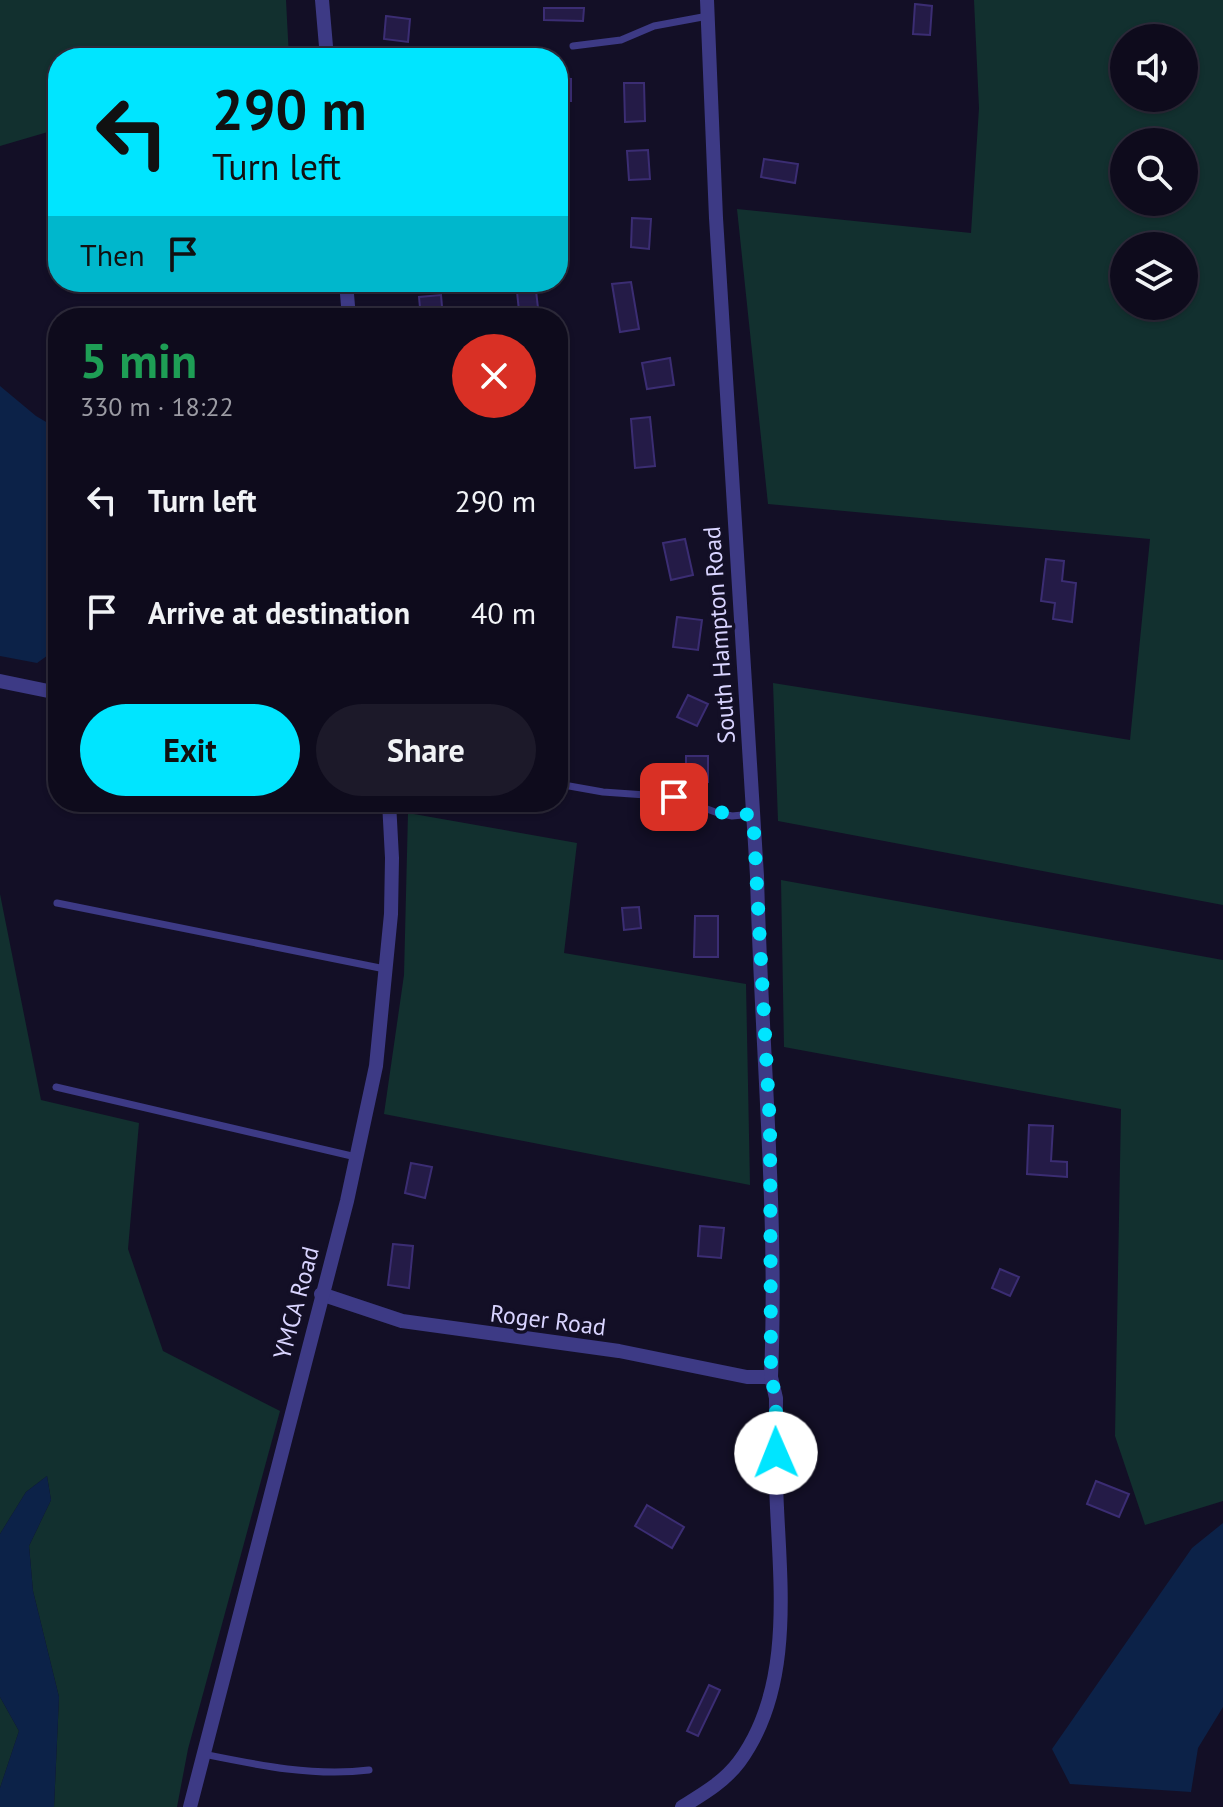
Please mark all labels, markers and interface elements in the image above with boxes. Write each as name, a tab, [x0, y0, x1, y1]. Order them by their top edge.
map controls	[1110, 24, 1198, 320]
button: sound	[1110, 24, 1198, 112]
text: 290 m	[212, 73, 367, 145]
icon: left	[80, 80, 184, 184]
button: search	[1110, 128, 1198, 216]
text: Turn left	[212, 143, 341, 190]
icon: arrive	[161, 232, 205, 276]
button: layers	[1110, 232, 1198, 320]
text: Then	[80, 235, 145, 274]
text: 5 min	[80, 329, 197, 391]
button: close	[452, 334, 536, 418]
text: 330 m · 18:22	[80, 390, 234, 423]
icon: left	[80, 478, 124, 522]
text: Turn left	[148, 481, 256, 520]
text: 290 m	[455, 481, 536, 520]
street label: South Hampton Road	[696, 525, 742, 745]
icon: arrive	[80, 590, 124, 634]
text: Arrive at destination	[148, 593, 410, 632]
text: 40 m	[471, 593, 536, 632]
button: Exit	[80, 704, 300, 796]
button: Share	[316, 704, 536, 796]
pin	[640, 763, 708, 831]
icon: arrive	[652, 775, 696, 819]
street label: YMCA Road	[266, 1243, 326, 1363]
street label: Roger Road	[488, 1298, 608, 1342]
position arrow	[734, 1411, 818, 1495]

